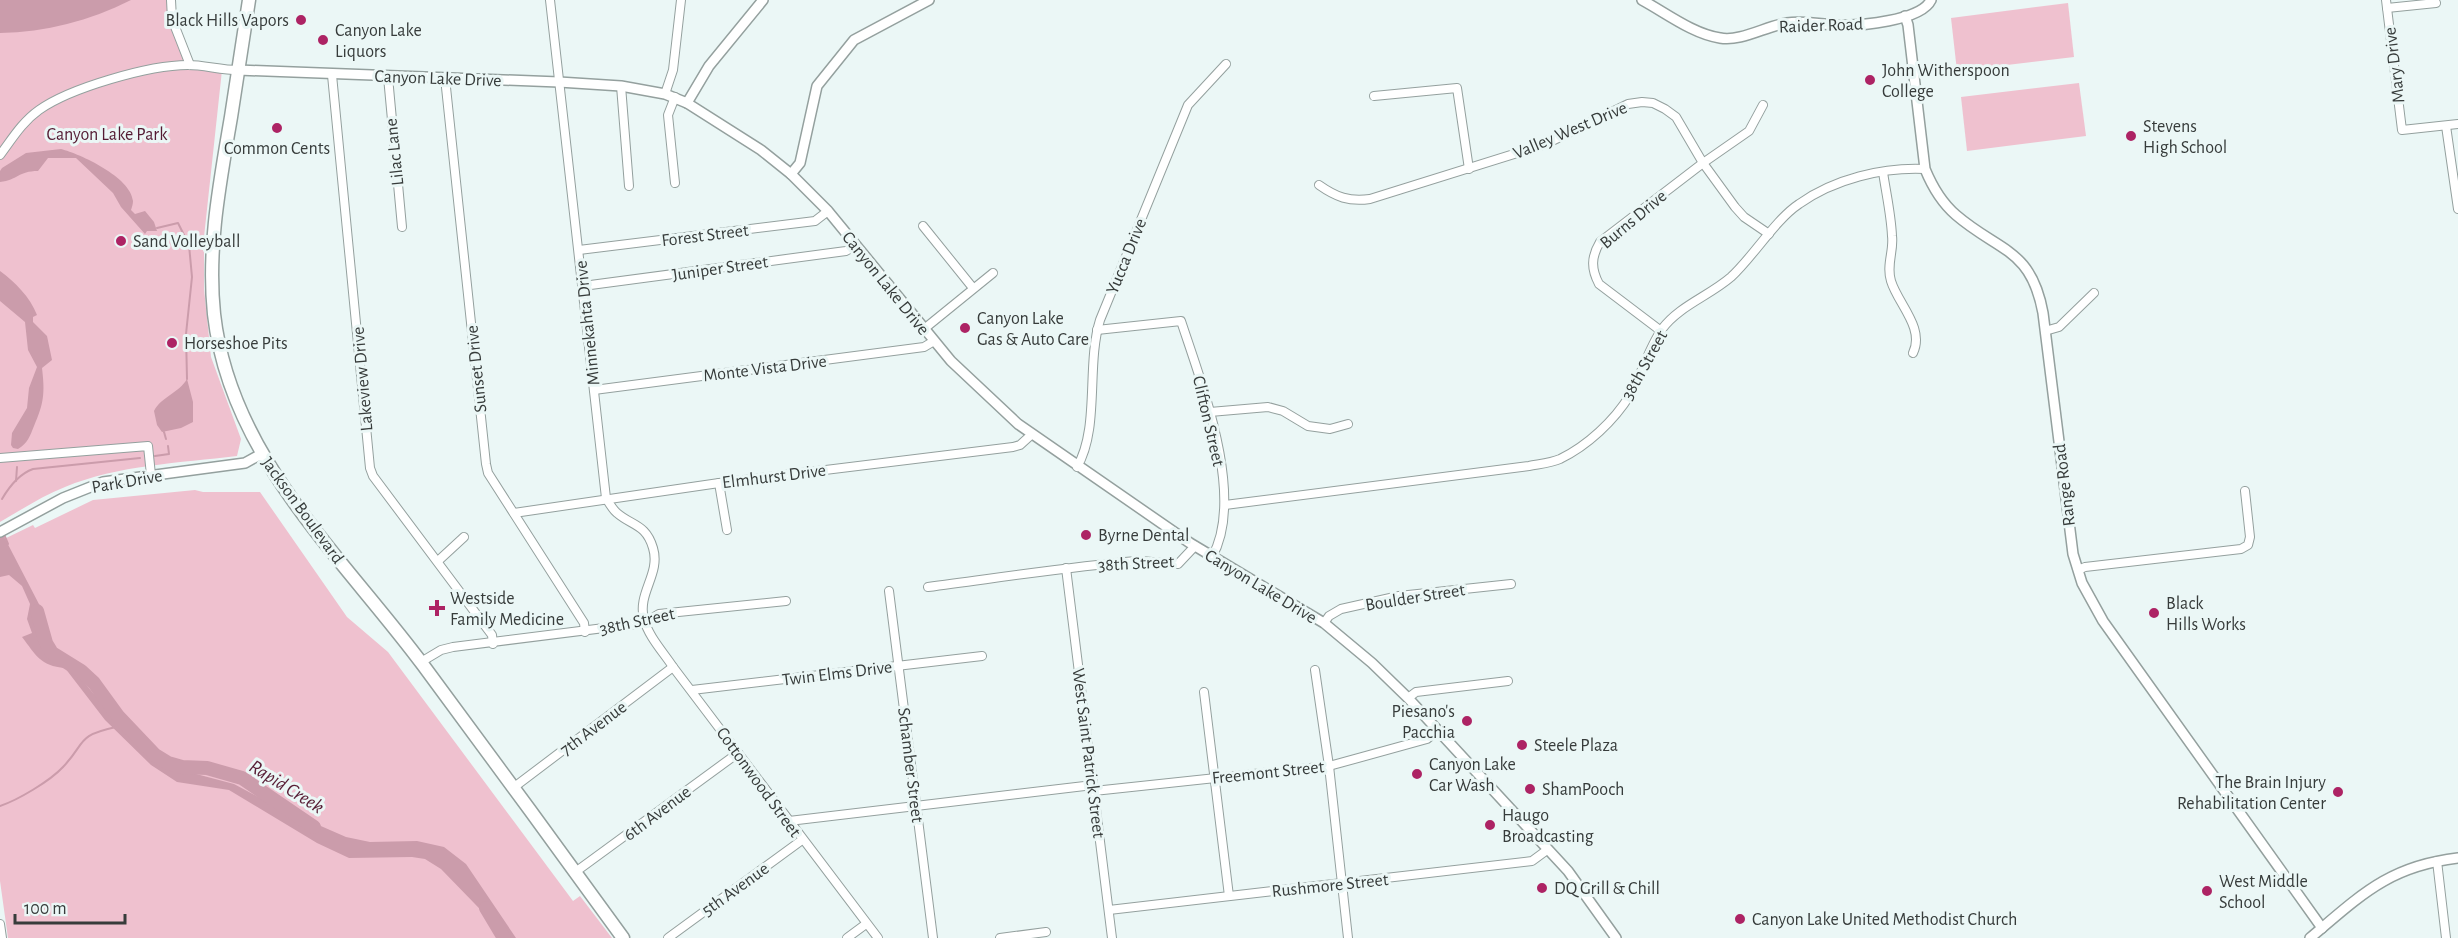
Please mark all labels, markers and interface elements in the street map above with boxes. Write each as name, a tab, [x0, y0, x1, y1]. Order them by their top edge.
place label: Black Hills Vapors	[166, 12, 289, 30]
marker: Black Hills Vapors	[294, 13, 308, 27]
street label: Raider Road	[1778, 16, 1864, 36]
place label: Canyon Lake Liquors	[335, 22, 422, 61]
street label: Mary Drive	[2381, 26, 2409, 104]
marker: Canyon Lake Liquors	[316, 33, 330, 47]
place label: John Witherspoon College	[1882, 62, 2010, 101]
street label: Canyon Lake Drive	[374, 68, 502, 90]
marker: John Witherspoon College	[1863, 73, 1877, 87]
street label: Valley West Drive	[1511, 99, 1630, 163]
street label: Lilac Lane	[383, 117, 407, 187]
place label: Stevens High School	[2143, 118, 2227, 157]
marker: Common Cents	[270, 121, 284, 135]
park label: Canyon Lake Park	[47, 126, 168, 144]
marker: Stevens High School	[2124, 129, 2138, 143]
place label: Common Cents	[224, 140, 330, 158]
street label: Burns Drive	[1597, 187, 1670, 253]
street label: Yucca Drive	[1104, 216, 1150, 297]
street label: Forest Street	[661, 222, 750, 250]
street label: Canyon Lake Drive	[838, 229, 932, 339]
place label: Sand Volleyball	[133, 233, 240, 251]
marker: Sand Volleyball	[114, 234, 128, 248]
street label: Juniper Street	[671, 253, 770, 285]
street label: Minnekahta Drive	[572, 260, 603, 386]
place label: Canyon Lake Gas & Auto Care	[977, 310, 1089, 349]
marker: Canyon Lake Gas & Auto Care	[958, 321, 972, 335]
street label: Sunset Drive	[463, 324, 491, 414]
street label: Lakeview Drive	[349, 326, 377, 432]
street label: 38th Street	[1618, 327, 1671, 403]
place label: Horseshoe Pits	[184, 335, 288, 353]
marker: Horseshoe Pits	[165, 336, 179, 350]
street label: Monte Vista Drive	[702, 352, 828, 385]
street label: Clifton Street	[1189, 374, 1227, 469]
street label: Range Road	[2051, 443, 2079, 527]
street label: Jackson Boulevard	[258, 454, 347, 567]
street label: Elmhurst Drive	[721, 462, 827, 492]
street label: Park Drive	[90, 467, 164, 497]
place label: Byrne Dental	[1098, 527, 1189, 545]
marker: Byrne Dental	[1079, 528, 1093, 542]
street label: Canyon Lake Drive	[1201, 546, 1320, 627]
street label: 38th Street	[1097, 553, 1175, 575]
street label: Boulder Street	[1364, 581, 1467, 615]
place label: Westside Family Medicine	[450, 590, 564, 629]
place label: Black Hills Works	[2166, 595, 2246, 634]
marker: Westside Family Medicine	[428, 599, 446, 617]
street label: 38th Street	[598, 605, 677, 639]
marker: Black Hills Works	[2147, 606, 2161, 620]
street label: Twin Elms Drive	[781, 658, 893, 690]
street label: West Saint Patrick Street	[1069, 667, 1107, 840]
street label: 7th Avenue	[557, 698, 630, 759]
place label: Piesano's Pacchia	[1391, 703, 1455, 742]
street label: Schamber Street	[894, 707, 926, 824]
marker: Piesano's Pacchia	[1460, 714, 1474, 728]
street label: Cottonwood Street	[712, 724, 804, 841]
place label: Steele Plaza	[1534, 737, 1618, 755]
marker: Steele Plaza	[1515, 738, 1529, 752]
water label: Rapid Creek	[246, 756, 327, 818]
place label: Canyon Lake Car Wash	[1429, 756, 1516, 795]
street label: Freemont Street	[1211, 758, 1325, 788]
marker: Canyon Lake Car Wash	[1410, 767, 1424, 781]
place label: The Brain Injury Rehabilitation Center	[2177, 774, 2326, 813]
place label: ShamPooch	[1542, 781, 1624, 799]
marker: ShamPooch	[1523, 782, 1537, 796]
street label: 6th Avenue	[621, 783, 695, 845]
marker: The Brain Injury Rehabilitation Center	[2331, 785, 2345, 799]
place label: Haugo Broadcasting	[1502, 807, 1594, 846]
marker: Haugo Broadcasting	[1483, 818, 1497, 832]
street label: 5th Avenue	[699, 860, 772, 920]
street label: Rushmore Street	[1271, 871, 1390, 901]
place label: West Middle School	[2219, 873, 2308, 912]
place label: DQ Grill & Chill	[1554, 880, 1660, 898]
marker: DQ Grill & Chill	[1535, 881, 1549, 895]
marker: West Middle School	[2200, 884, 2214, 898]
scale bar	[15, 887, 124, 925]
text: 100 m	[24, 900, 67, 918]
place label: Canyon Lake United Methodist Church	[1752, 911, 2017, 929]
marker: Canyon Lake United Methodist Church	[1733, 912, 1747, 926]

